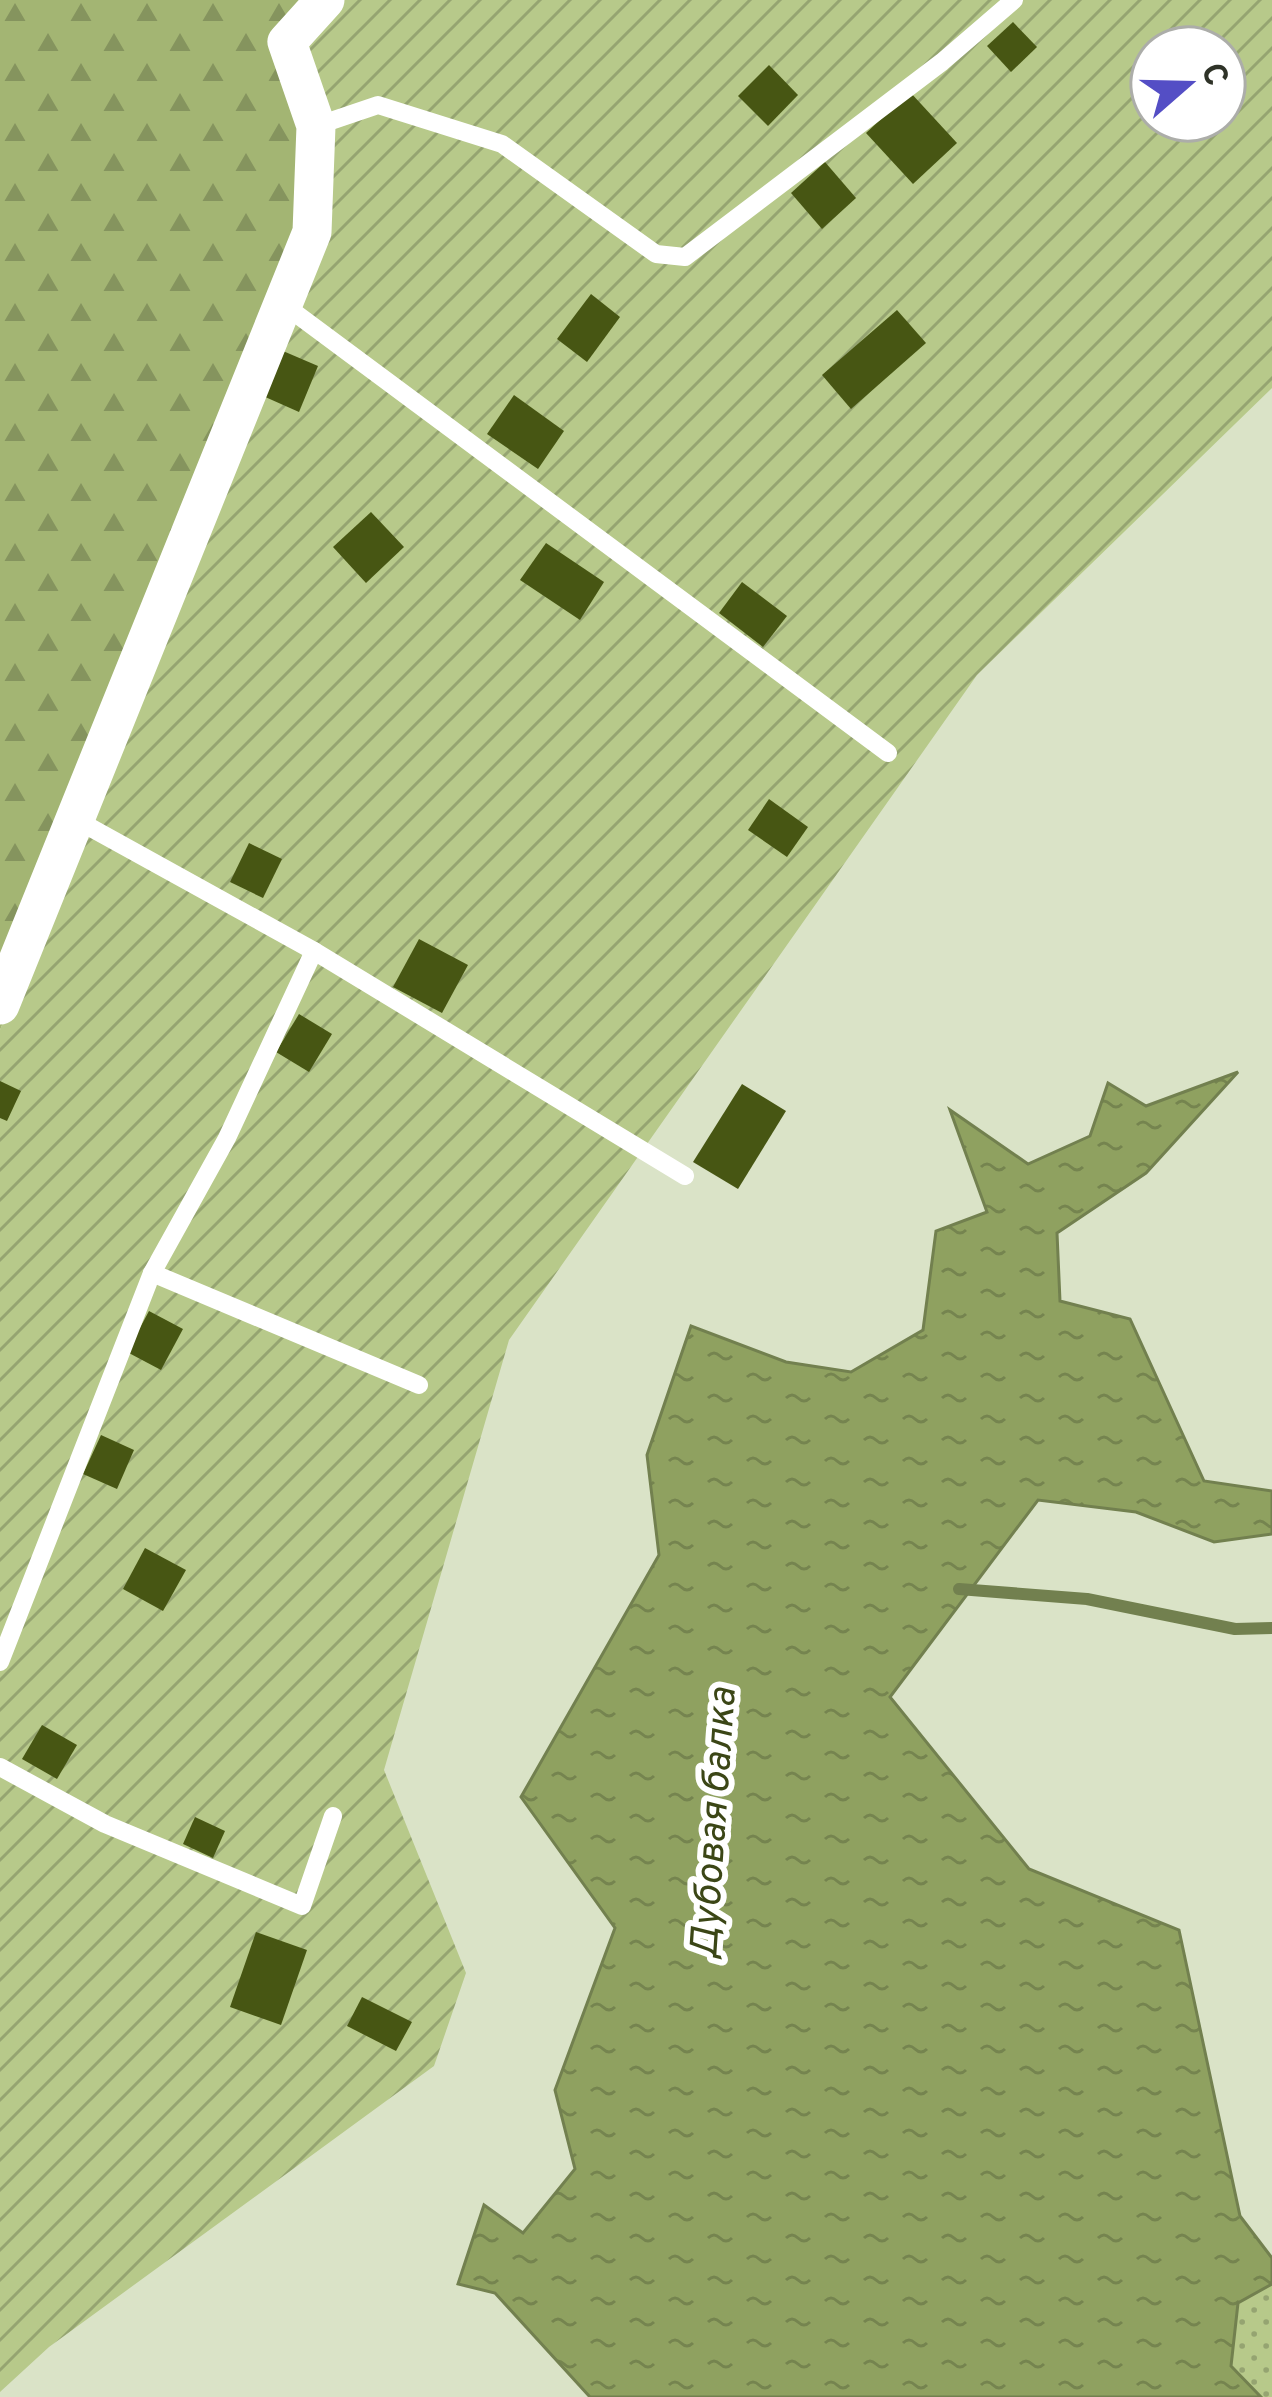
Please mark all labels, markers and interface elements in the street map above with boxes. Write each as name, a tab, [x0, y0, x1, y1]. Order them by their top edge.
north arrow	[1128, 24, 1248, 144]
text: С	[1189, 58, 1236, 92]
water label: Дубовая балка	[682, 1685, 750, 1960]

